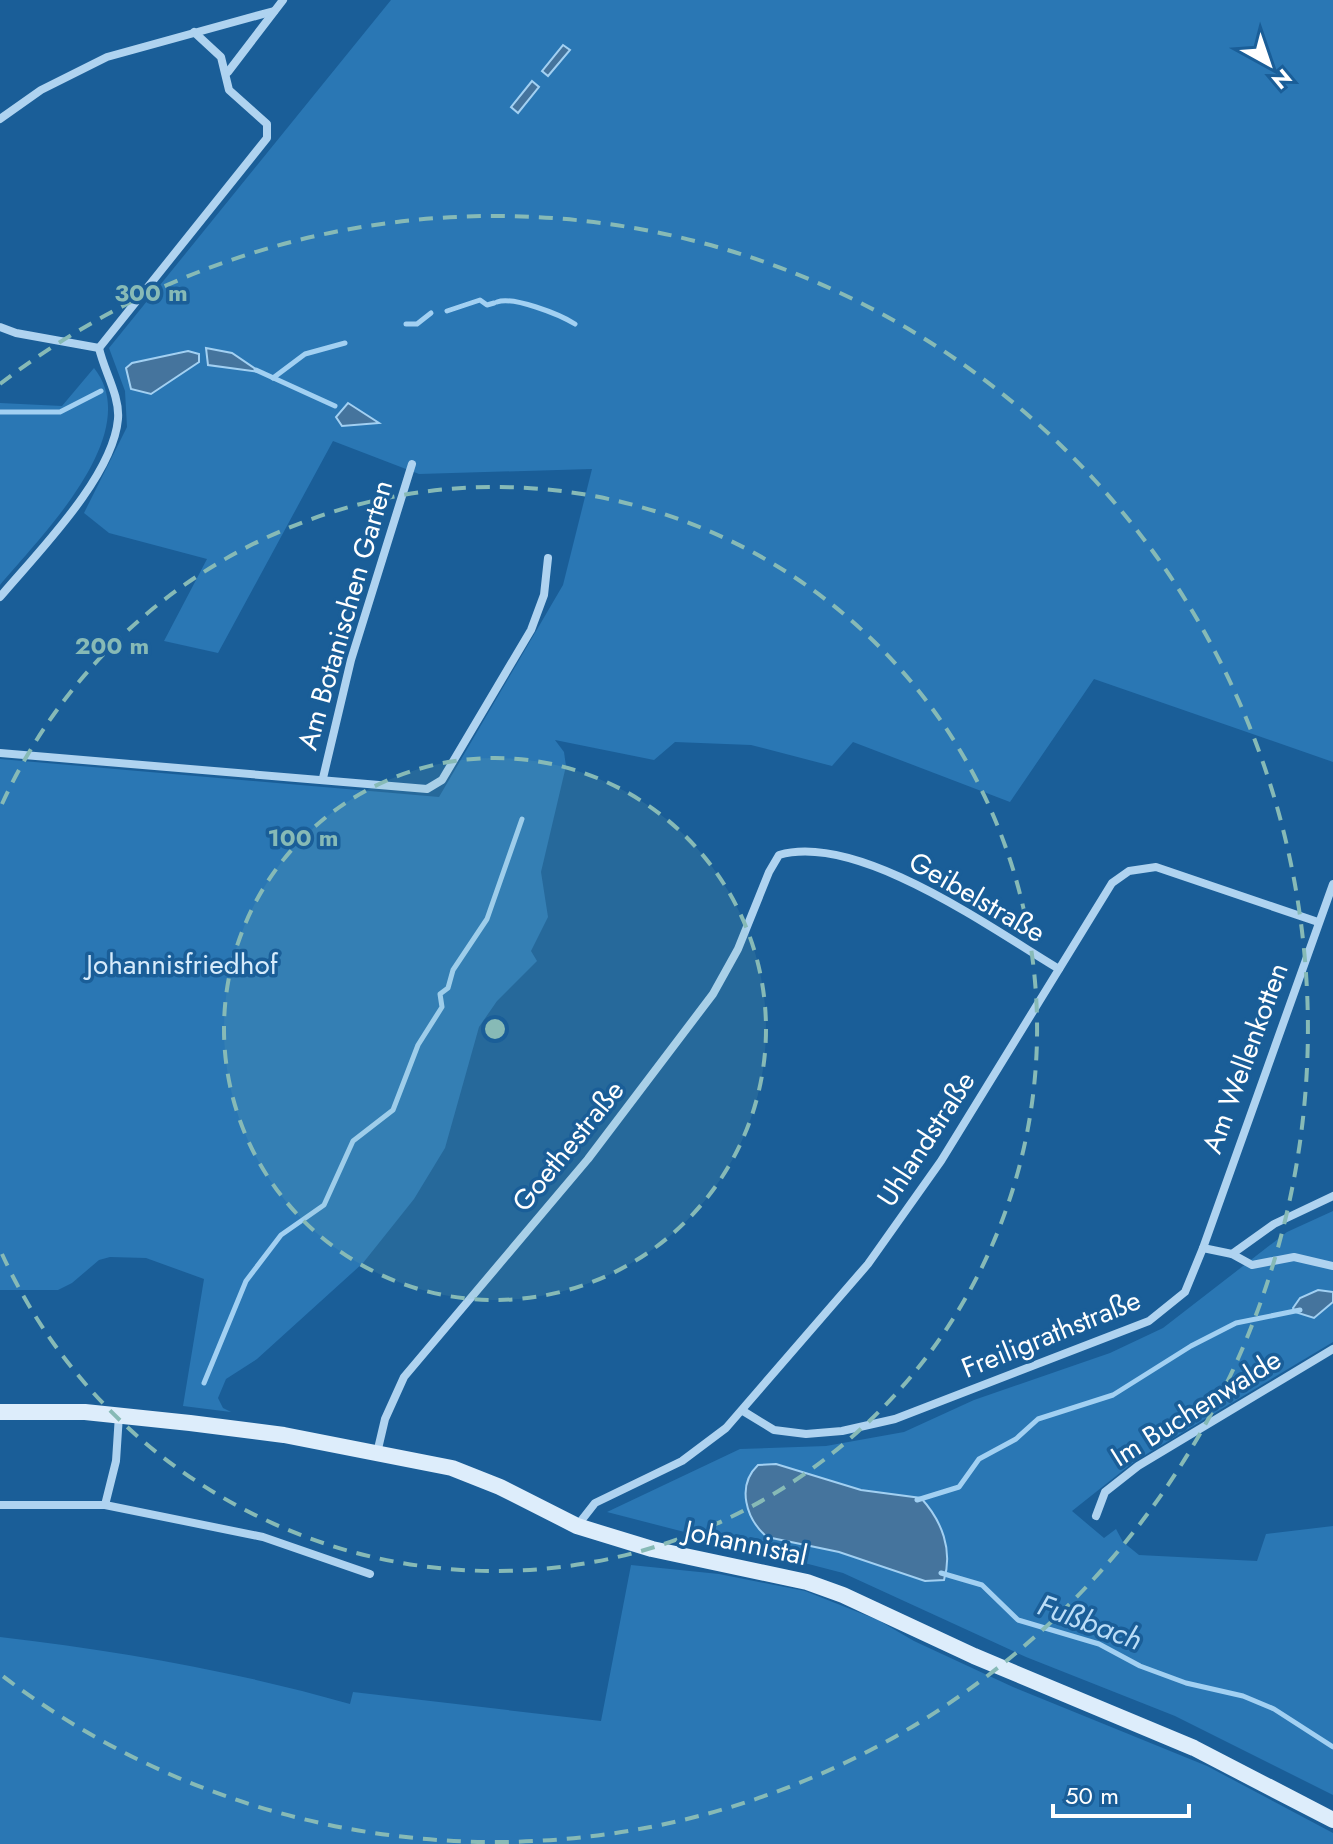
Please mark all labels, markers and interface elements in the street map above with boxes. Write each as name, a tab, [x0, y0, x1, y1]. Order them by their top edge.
north arrow	[1229, 24, 1309, 104]
text: N	[1265, 61, 1299, 97]
text: 300 m	[114, 275, 188, 310]
street label: Am Botanischen Garten	[287, 475, 403, 755]
text: 200 m	[75, 628, 149, 663]
text: 100 m	[268, 820, 338, 855]
street label: Geibelstraße	[901, 841, 1053, 953]
park label: Johannisfriedhof	[82, 944, 279, 985]
street label: Am Wellenkotten	[1191, 957, 1299, 1159]
centre of rings	[481, 1015, 509, 1043]
street label: Uhlandstraße	[867, 1063, 985, 1215]
street label: Goethestraße	[502, 1071, 634, 1221]
street label: Freiligrathstraße	[955, 1279, 1147, 1389]
street label: Im Buchenwalde	[1103, 1339, 1289, 1477]
street label: Johannistal	[677, 1509, 811, 1576]
water label: Fußbach	[1032, 1583, 1148, 1661]
scale bar	[1053, 1768, 1189, 1818]
text: 50 m	[1065, 1778, 1119, 1813]

